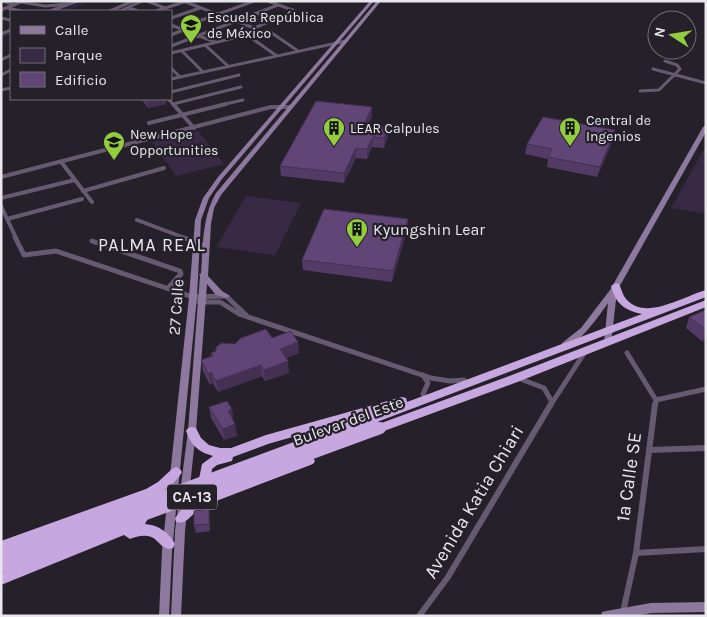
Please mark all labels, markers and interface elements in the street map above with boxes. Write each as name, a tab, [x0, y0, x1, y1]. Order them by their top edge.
place label: Escuela República de México	[207, 9, 324, 42]
legend	[10, 10, 172, 100]
north arrow	[647, 10, 697, 60]
school or university icon: Escuela República de México	[179, 13, 203, 44]
text: Calle	[55, 21, 89, 39]
text: N	[650, 26, 669, 39]
text: Parque	[55, 46, 103, 64]
text: Edificio	[55, 71, 107, 89]
place label: Central de Ingenios	[586, 112, 651, 145]
building icon: LEAR Calpules	[322, 116, 346, 147]
building icon: Central de Ingenios	[558, 116, 582, 147]
place label: LEAR Calpules	[350, 120, 440, 137]
place label: New Hope Opportunities	[130, 126, 218, 159]
school or university icon: New Hope Opportunities	[102, 130, 126, 161]
building icon: Kyungshin Lear	[345, 217, 369, 248]
place label: Kyungshin Lear	[373, 220, 485, 239]
district label: PALMA REAL	[98, 234, 206, 256]
street label: 27 Calle	[165, 278, 187, 336]
street label: Bulevar del Este	[290, 392, 406, 450]
street label: Avenida Katia Chiari	[420, 421, 528, 583]
street label: 1a Calle SE	[612, 431, 646, 523]
road number: CA-13	[167, 484, 217, 510]

